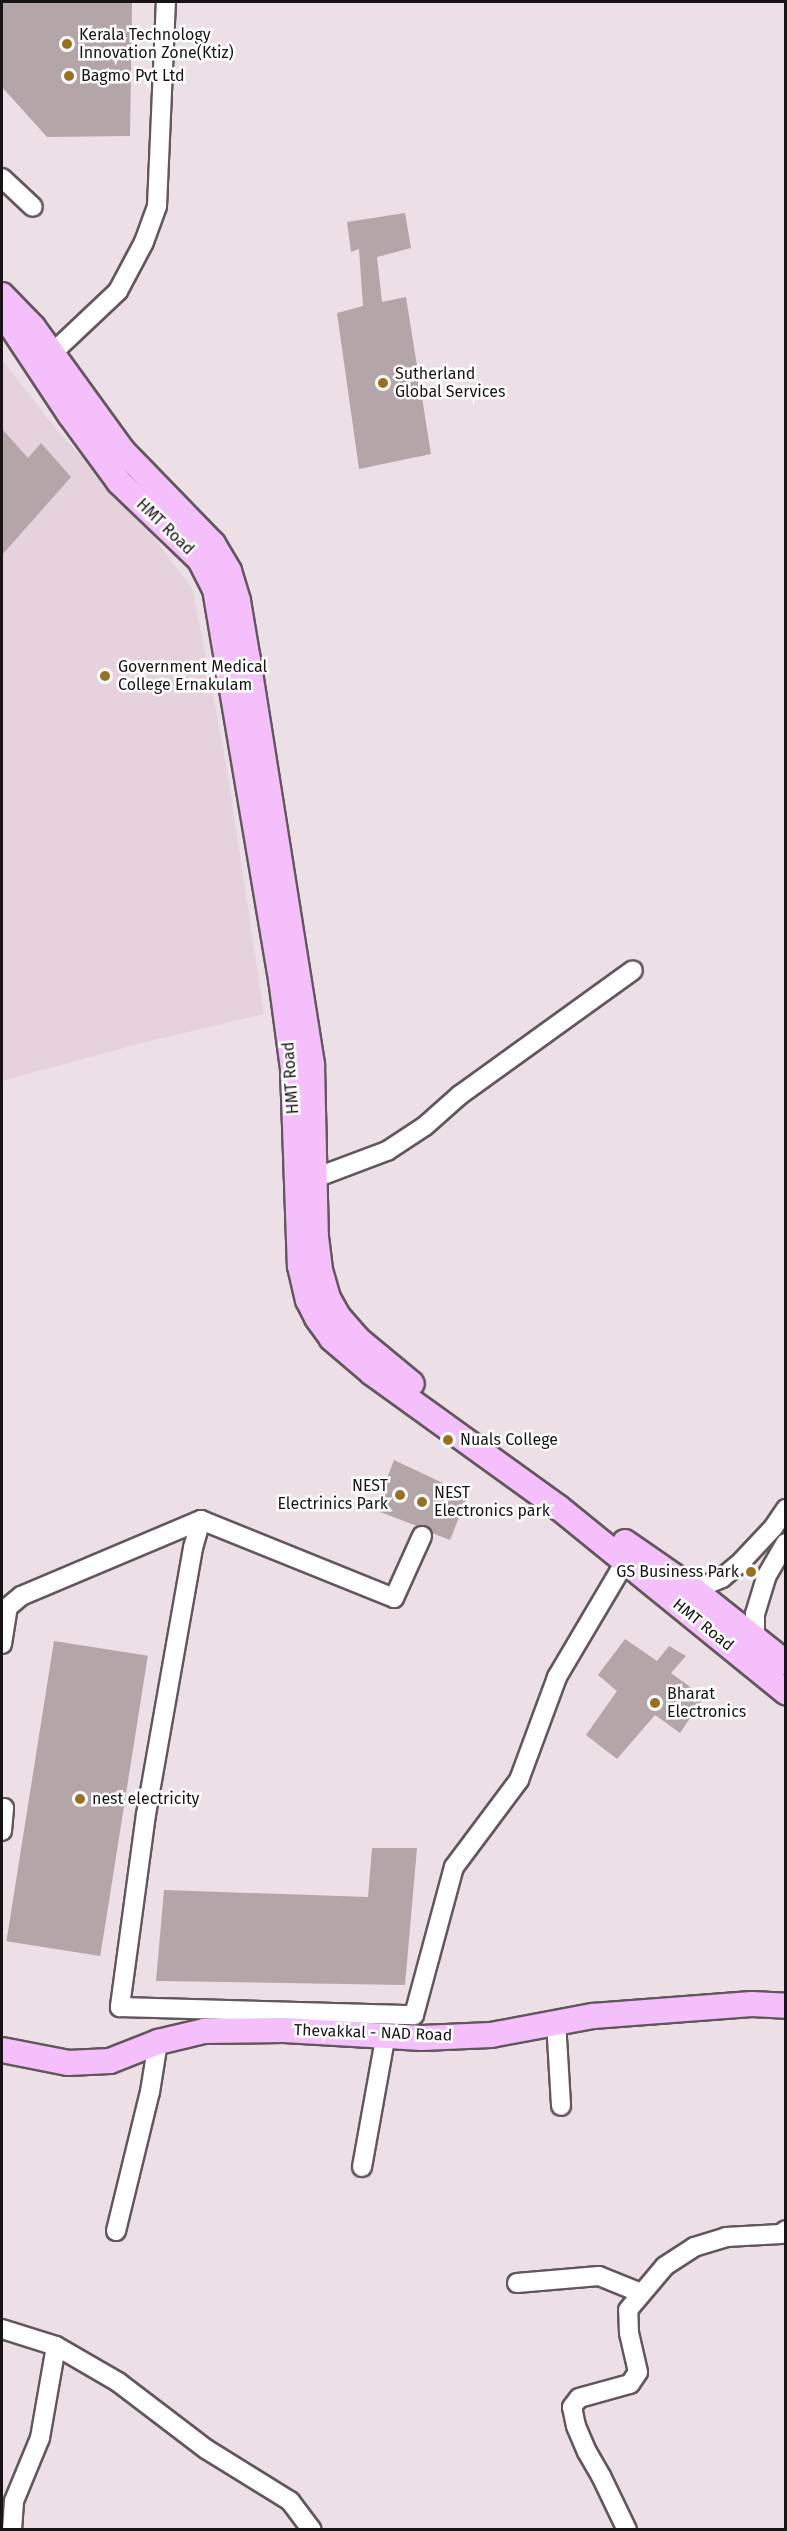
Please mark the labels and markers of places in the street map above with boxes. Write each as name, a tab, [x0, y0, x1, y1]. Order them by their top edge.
place label: Kerala Technology Innovation Zone(Ktiz)	[79, 25, 234, 63]
marker: Kerala Technology Innovation Zone(Ktiz)	[60, 37, 74, 51]
place label: Bagmo Pvt Ltd	[81, 66, 185, 86]
marker: Bagmo Pvt Ltd	[62, 69, 76, 83]
place label: Sutherland Global Services	[395, 364, 505, 402]
marker: Sutherland Global Services	[376, 376, 390, 390]
place label: Government Medical College Ernakulam	[118, 657, 267, 695]
marker: Government Medical College Ernakulam	[96, 667, 114, 685]
place label: Nuals College	[460, 1430, 558, 1450]
marker: Nuals College	[441, 1433, 455, 1447]
place label: NEST Electrinics Park	[277, 1476, 388, 1514]
place label: NEST Electronics park	[434, 1483, 550, 1521]
marker: NEST Electrinics Park	[393, 1488, 407, 1502]
marker: NEST Electronics park	[415, 1495, 429, 1509]
place label: GS Business Park	[616, 1562, 739, 1582]
marker: GS Business Park	[744, 1565, 758, 1579]
place label: Bharat Electronics	[667, 1684, 746, 1722]
marker: Bharat Electronics	[648, 1696, 662, 1710]
place label: nest electricity	[92, 1789, 199, 1809]
marker: nest electricity	[73, 1792, 87, 1806]

